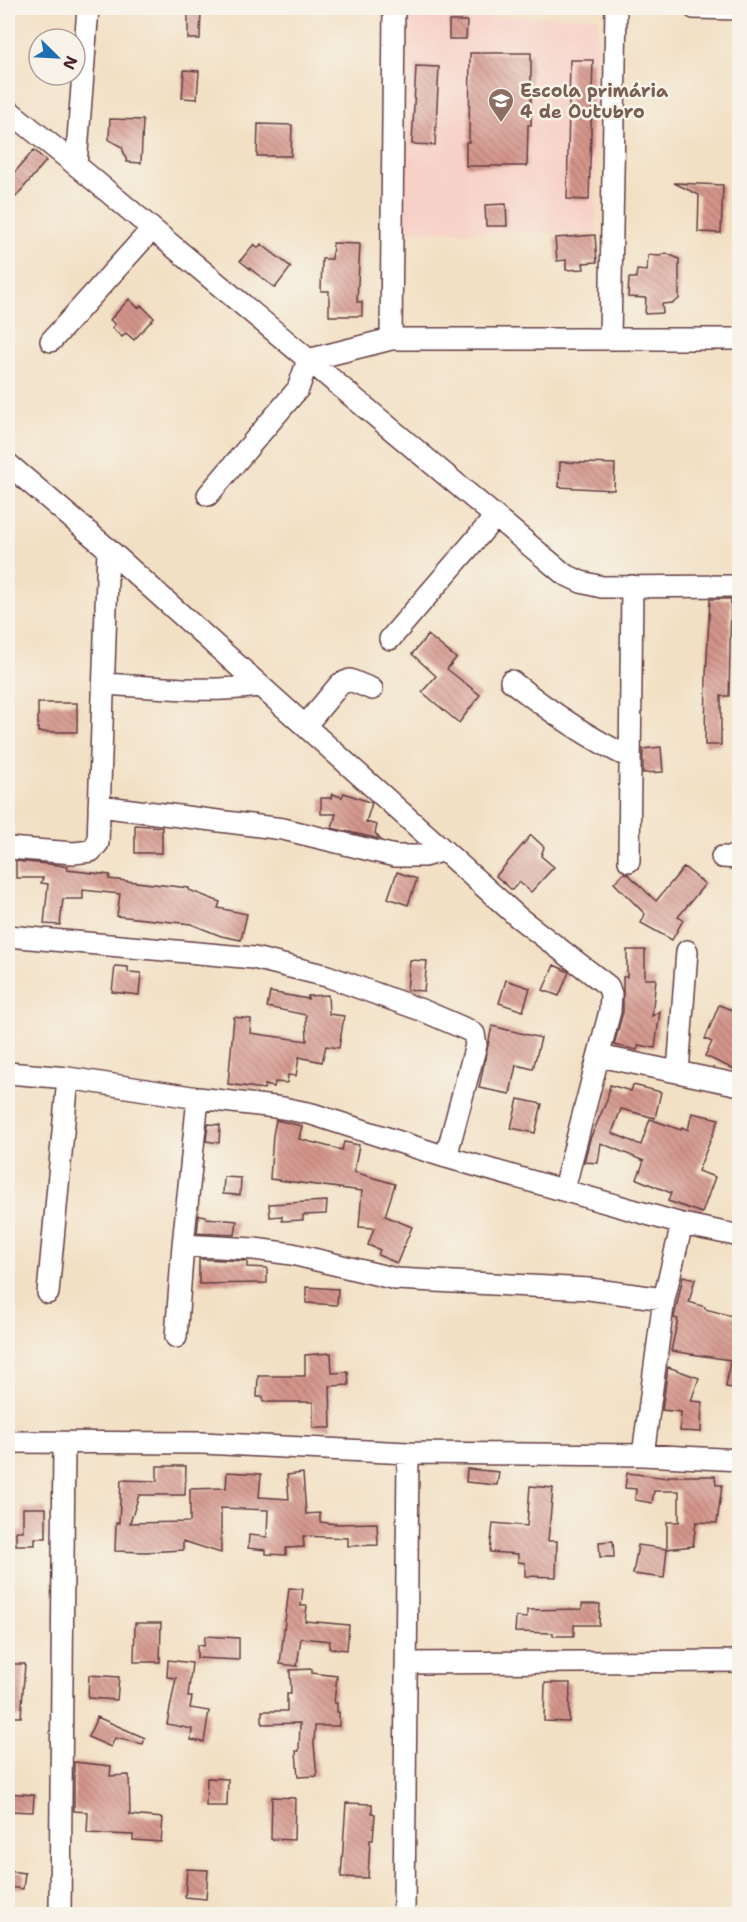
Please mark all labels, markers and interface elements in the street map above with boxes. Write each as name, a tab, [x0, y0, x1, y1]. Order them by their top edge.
north arrow	[27, 27, 87, 87]
text: N	[58, 53, 82, 73]
place label: Escola primária 4 de Outubro	[520, 79, 669, 124]
school or university icon: Escola primária 4 de Outubro	[486, 86, 516, 124]

